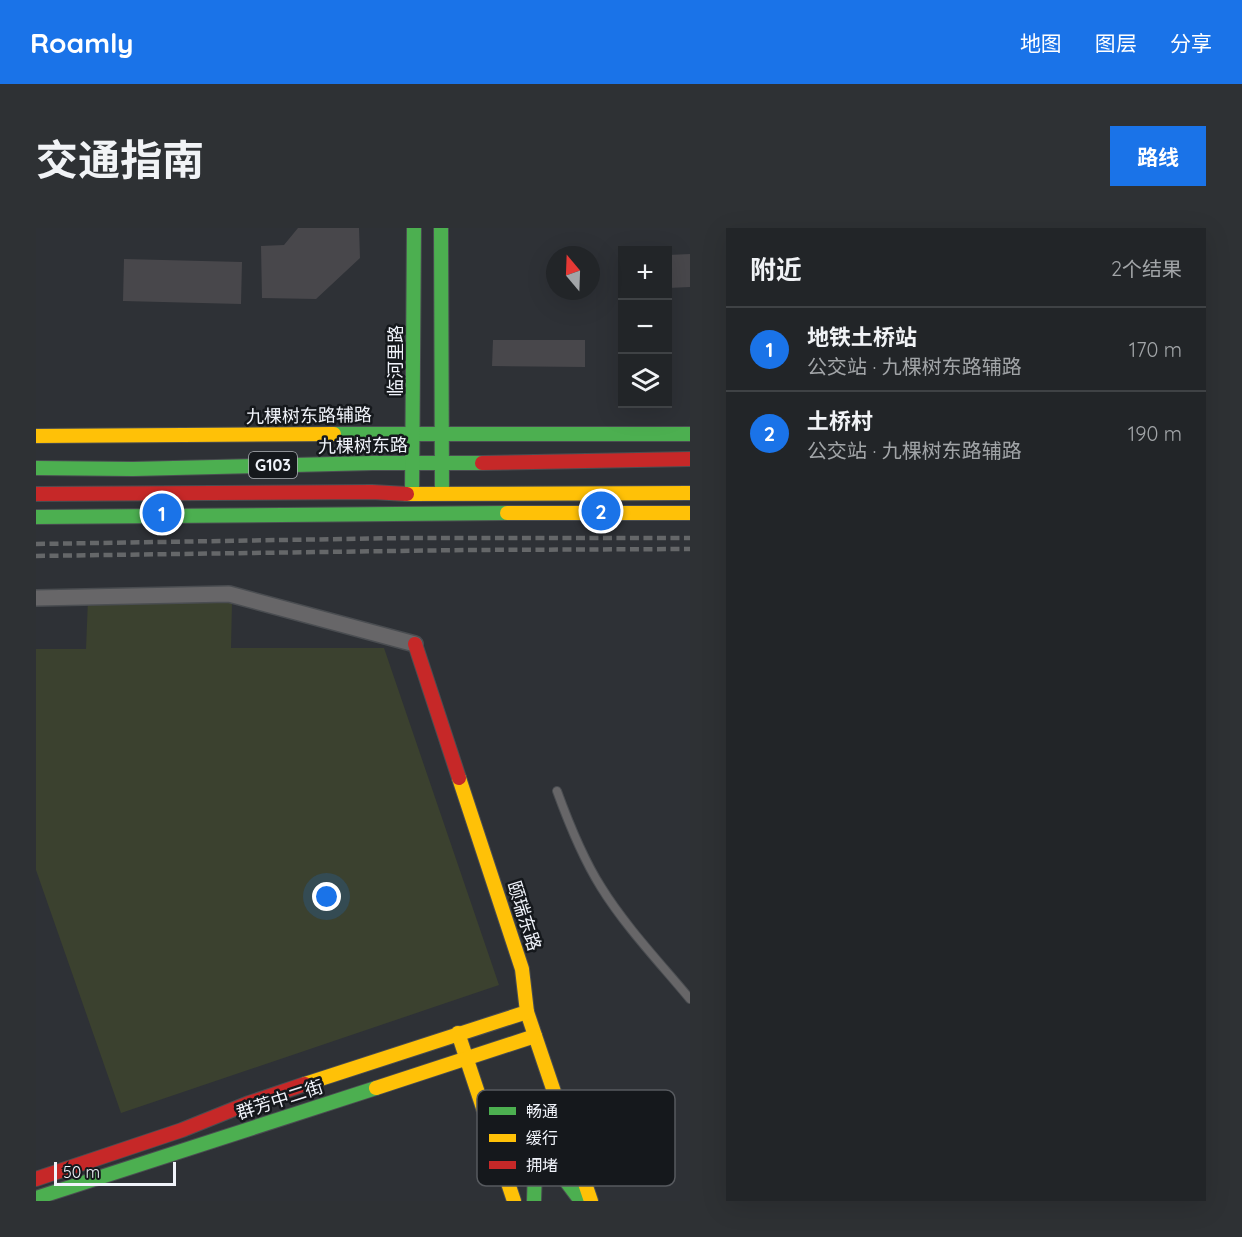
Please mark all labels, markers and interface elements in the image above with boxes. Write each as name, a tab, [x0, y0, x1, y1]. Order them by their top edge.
text: Roamly	[30, 25, 134, 60]
text: 地图	[1020, 30, 1062, 56]
text: 图层	[1095, 30, 1137, 56]
text: 分享	[1170, 30, 1212, 56]
button: 路线	[1110, 126, 1206, 186]
text: 交通指南	[36, 133, 204, 186]
north arrow	[546, 246, 600, 300]
map controls	[618, 246, 672, 408]
button: +	[618, 246, 672, 300]
text: 附近	[750, 253, 802, 286]
text: 2个结果	[1111, 256, 1182, 281]
button: −	[618, 300, 672, 354]
text: 地铁土桥站	[807, 323, 917, 351]
street label: 临河里路	[384, 325, 407, 397]
text: 1	[766, 337, 773, 362]
text: 170 m	[1129, 337, 1182, 362]
button: layers	[618, 354, 672, 408]
text: 公交站 · 九棵树东路辅路	[807, 354, 1022, 379]
street label: 九棵树东路辅路	[246, 403, 372, 428]
text: 土桥村	[807, 407, 873, 435]
text: 2	[764, 421, 775, 446]
text: 190 m	[1128, 421, 1182, 446]
street label: 九棵树东路	[318, 433, 408, 458]
text: 公交站 · 九棵树东路辅路	[807, 438, 1022, 463]
road number: G103	[249, 452, 297, 478]
pin: 2	[582, 488, 620, 534]
pin: 1	[142, 490, 182, 536]
street label: 颐瑞东路	[502, 878, 547, 954]
your location	[312, 882, 341, 911]
street label: 群芳中二街	[233, 1075, 326, 1124]
legend	[477, 1090, 675, 1186]
text: 畅通	[526, 1101, 558, 1121]
text: 缓行	[526, 1128, 558, 1148]
text: 拥堵	[526, 1155, 558, 1175]
scale bar	[54, 1159, 176, 1186]
text: 50 m	[63, 1162, 100, 1182]

